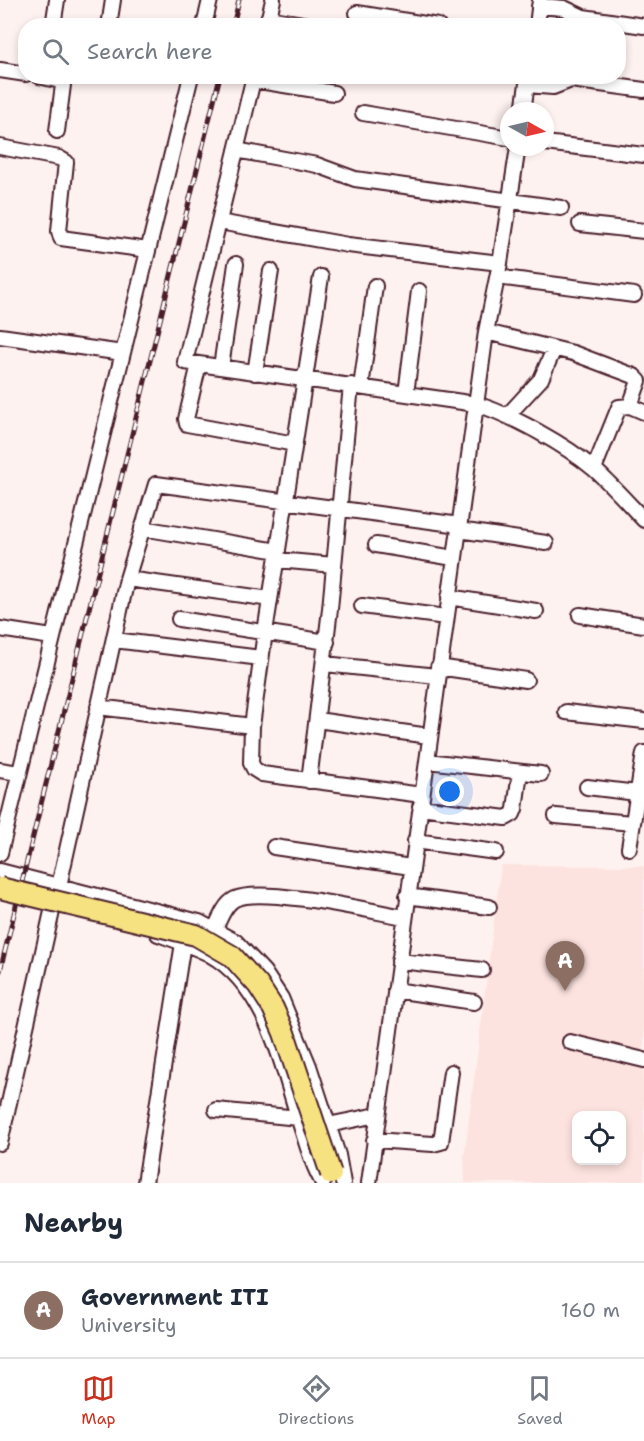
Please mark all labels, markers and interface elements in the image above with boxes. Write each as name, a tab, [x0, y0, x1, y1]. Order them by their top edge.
search box	[18, 18, 626, 84]
icon: search	[39, 35, 72, 68]
text: Search here	[87, 37, 213, 66]
north arrow	[500, 102, 554, 156]
your location	[435, 777, 464, 806]
pin: A	[546, 942, 584, 991]
map controls	[572, 1111, 626, 1165]
button: locate	[572, 1111, 626, 1165]
text: Nearby	[24, 1205, 123, 1240]
text: Government ITI	[81, 1283, 269, 1312]
text: A	[36, 1297, 51, 1323]
text: 160 m	[561, 1297, 620, 1323]
text: University	[81, 1312, 177, 1338]
tab: Map	[81, 1372, 116, 1429]
tab: Directions	[278, 1372, 355, 1429]
tab: Saved	[517, 1372, 563, 1429]

